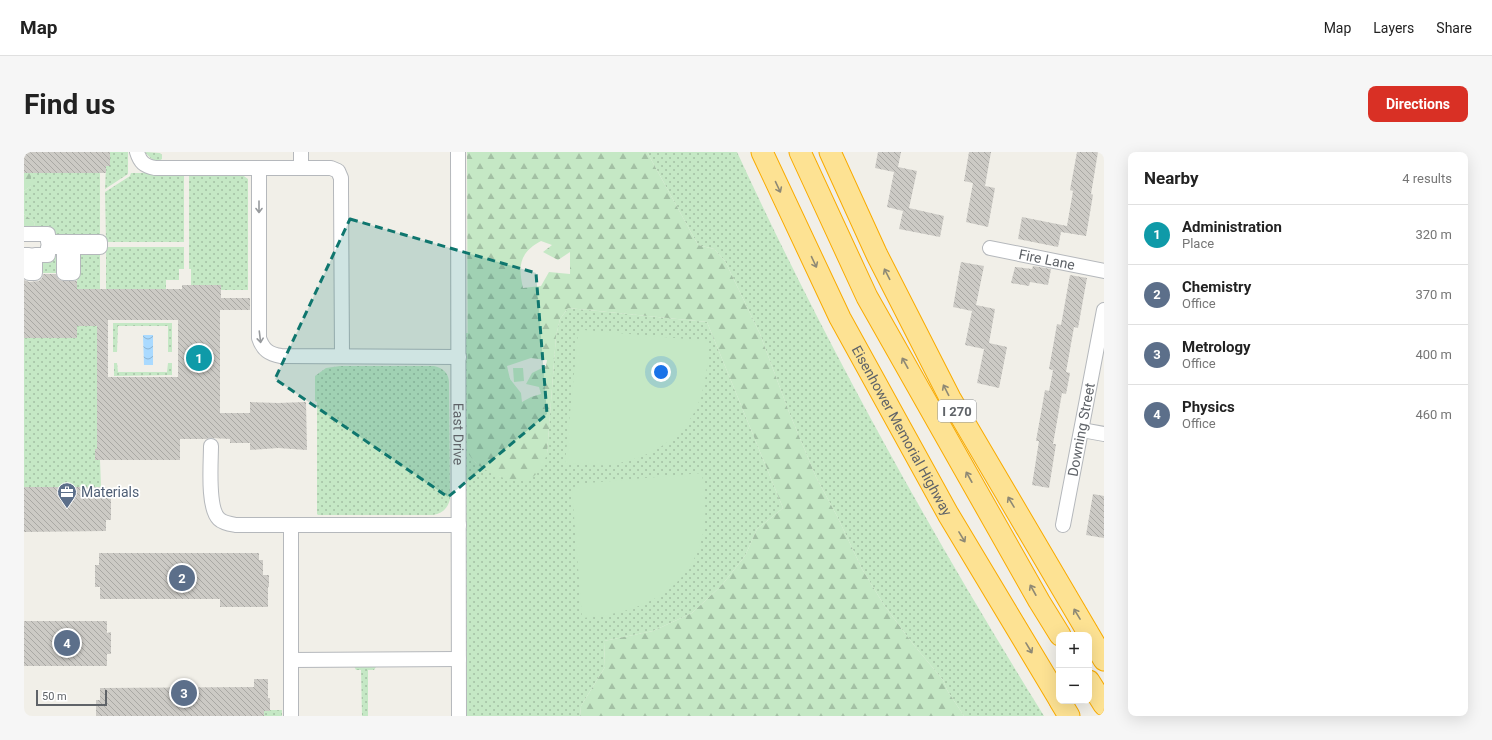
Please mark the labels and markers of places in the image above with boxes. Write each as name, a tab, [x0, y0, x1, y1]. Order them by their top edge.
pin: 1	[186, 343, 212, 373]
office icon: Materials	[56, 481, 78, 509]
place label: Materials	[81, 484, 139, 500]
pin: 2	[169, 563, 195, 593]
pin: 4	[54, 628, 80, 658]
pin: 3	[171, 678, 197, 708]

